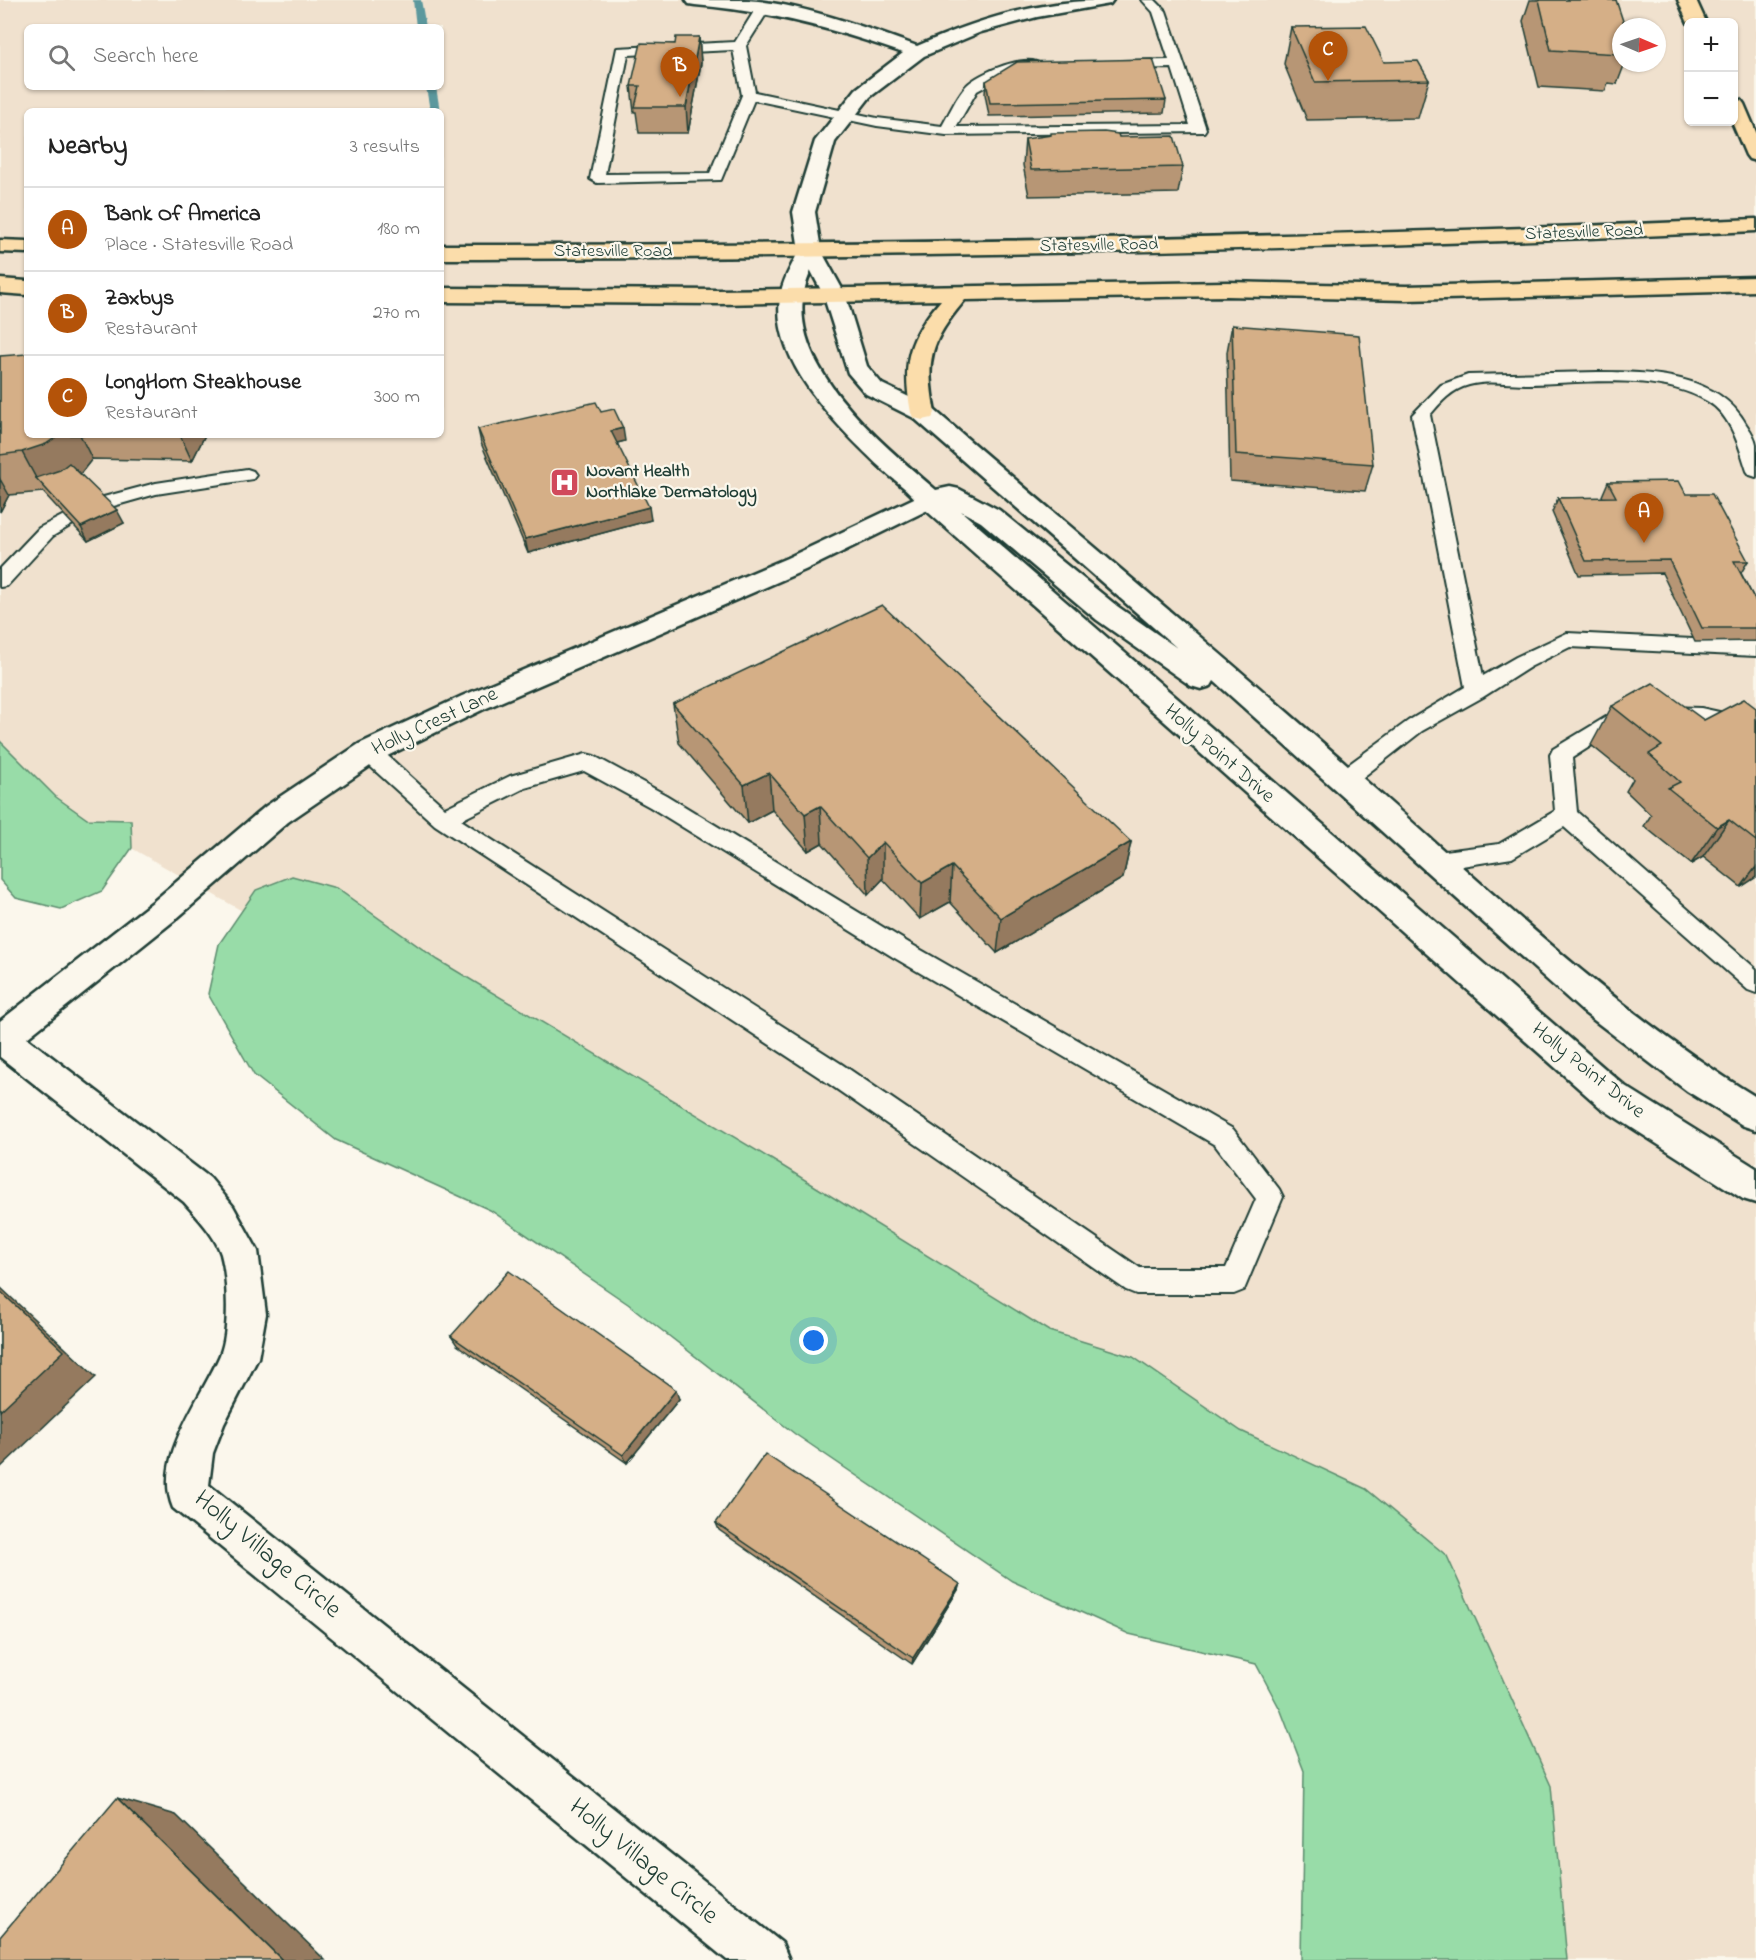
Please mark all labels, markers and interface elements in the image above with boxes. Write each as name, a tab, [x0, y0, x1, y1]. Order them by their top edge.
north arrow	[1612, 18, 1666, 72]
map controls	[1684, 18, 1738, 126]
button: +	[1684, 18, 1738, 72]
search box	[24, 24, 444, 90]
pin: C	[1308, 32, 1348, 81]
icon: search	[45, 41, 78, 74]
text: Search here	[93, 41, 198, 73]
pin: B	[660, 48, 700, 97]
button: −	[1684, 72, 1738, 126]
text: Nearby	[48, 128, 127, 166]
text: 3 results	[350, 133, 420, 162]
text: Bank Of America	[105, 199, 261, 231]
text: A	[61, 215, 74, 244]
text: 180 m	[377, 215, 420, 244]
street label: Statesville Road	[1524, 218, 1644, 248]
text: Place · Statesville Road	[105, 231, 293, 260]
street label: Statesville Road	[1040, 232, 1158, 260]
street label: Statesville Road	[554, 239, 672, 265]
text: Zaxbys	[105, 283, 174, 315]
text: B	[61, 299, 74, 328]
text: 270 m	[373, 299, 420, 328]
text: Restaurant	[105, 315, 198, 344]
text: LongHorn Steakhouse	[105, 367, 301, 399]
text: C	[62, 383, 73, 412]
text: 300 m	[374, 383, 420, 412]
text: Restaurant	[105, 399, 198, 428]
place label: Novant Health Northlake Dermatology	[586, 459, 757, 507]
hospital icon: Novant Health Northlake Dermatology	[549, 466, 581, 498]
pin: A	[1624, 494, 1664, 543]
street label: Holly Crest Lane	[367, 679, 504, 766]
street label: Holly Point Drive	[1156, 697, 1282, 813]
street label: Holly Point Drive	[1523, 1016, 1652, 1128]
your location	[799, 1326, 828, 1355]
street label: Holly Village Circle	[185, 1482, 350, 1629]
street label: Holly Village Circle	[560, 1790, 726, 1935]

